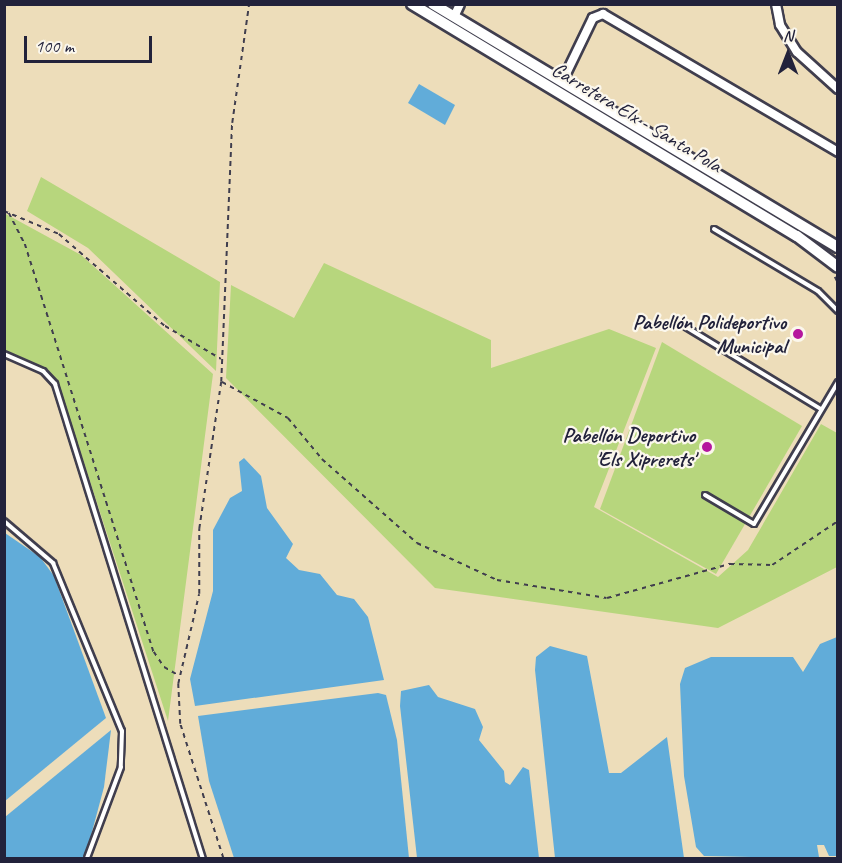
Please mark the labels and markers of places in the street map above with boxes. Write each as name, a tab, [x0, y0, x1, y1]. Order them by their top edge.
place label: Pabellón Polideportivo Municipal	[633, 309, 786, 359]
marker: Pabellón Polideportivo Municipal	[791, 327, 805, 341]
place label: Pabellón Deportivo 'Els Xiprerets'	[562, 422, 695, 472]
marker: Pabellón Deportivo 'Els Xiprerets'	[700, 440, 714, 454]

